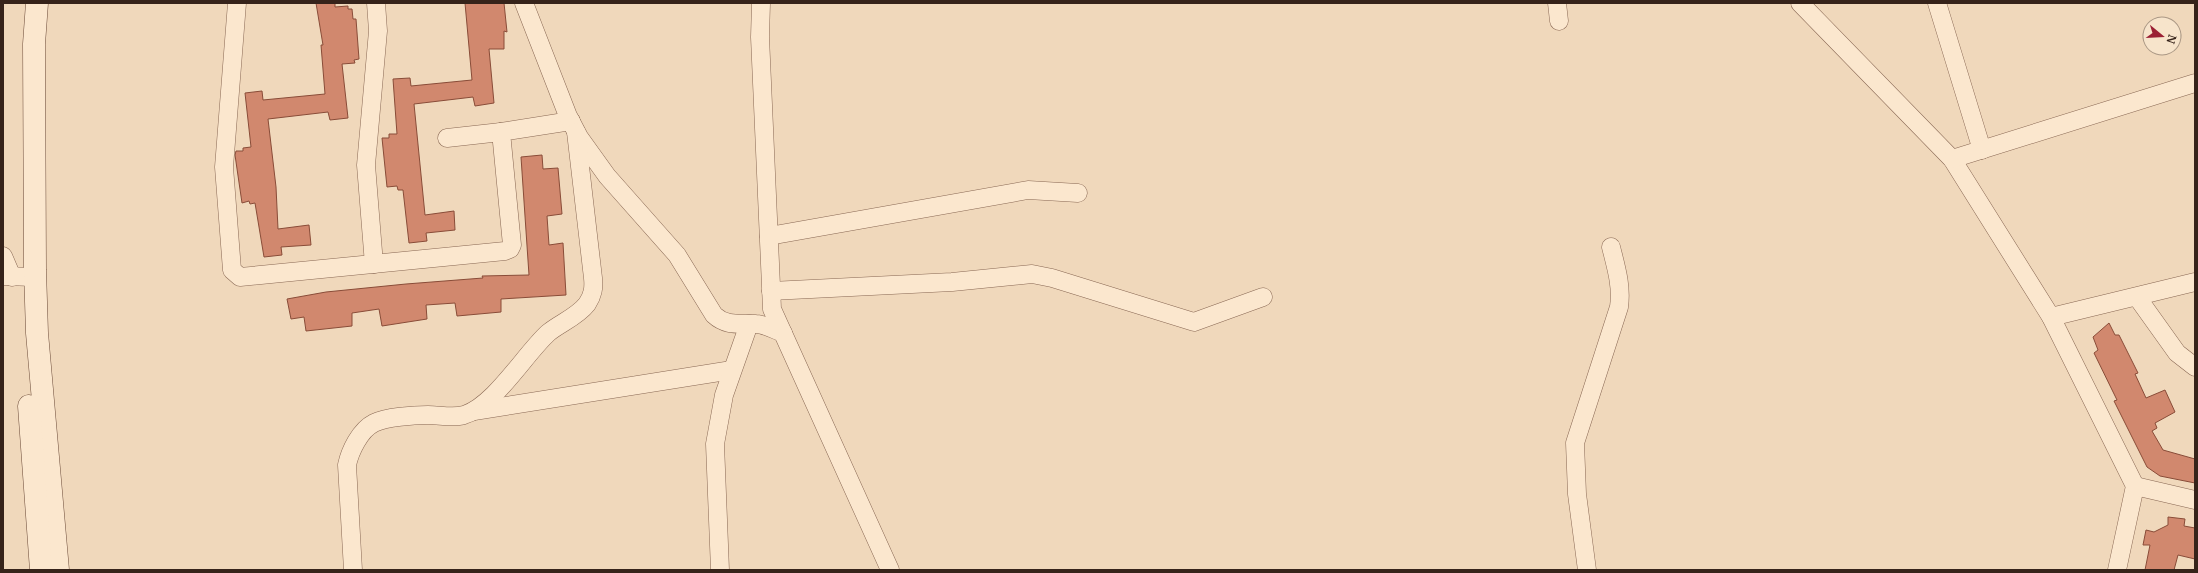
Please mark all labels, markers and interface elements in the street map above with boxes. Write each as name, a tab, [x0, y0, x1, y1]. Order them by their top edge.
north arrow	[2142, 16, 2182, 56]
text: N	[2163, 33, 2180, 46]

